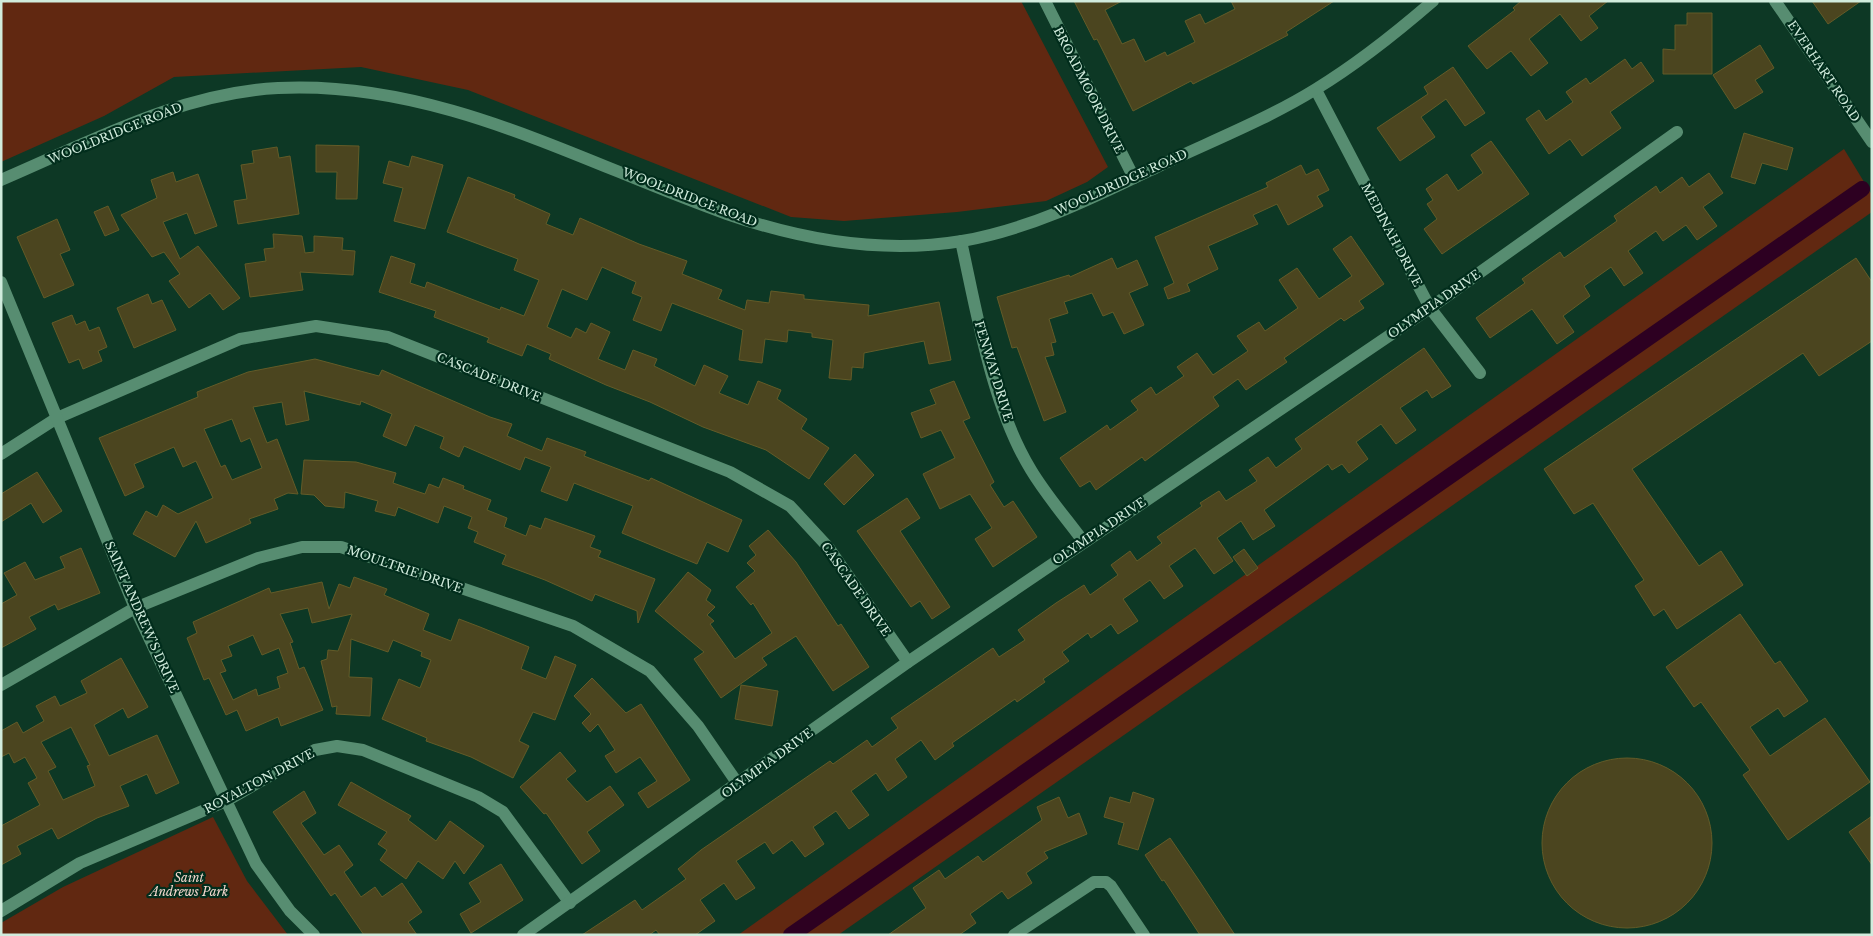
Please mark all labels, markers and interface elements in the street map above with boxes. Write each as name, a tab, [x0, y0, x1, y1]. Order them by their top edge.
street label: EVERHART ROAD	[1785, 18, 1863, 124]
street label: BROADMOOR DRIVE	[1051, 24, 1128, 156]
street label: WOOLDRIDGE ROAD	[45, 99, 184, 167]
street label: WOOLDRIDGE ROAD	[1052, 146, 1189, 218]
street label: WOOLDRIDGE ROAD	[620, 164, 760, 230]
street label: MEDINAH DRIVE	[1358, 181, 1426, 289]
street label: OLYMPIA DRIVE	[1385, 266, 1483, 341]
street label: FENWAY DRIVE	[972, 319, 1016, 423]
street label: CASCADE DRIVE	[435, 349, 544, 405]
street label: OLYMPIA DRIVE	[1050, 494, 1149, 568]
street label: SAINT ANDREW'S DRIVE	[102, 539, 182, 695]
street label: CASCADE DRIVE	[818, 539, 894, 639]
street label: MOULTRIE DRIVE	[345, 542, 465, 596]
street label: OLYMPIA DRIVE	[718, 725, 816, 801]
street label: ROYALTON DRIVE	[201, 745, 317, 816]
park label: Saint Andrews Park	[148, 870, 228, 899]

